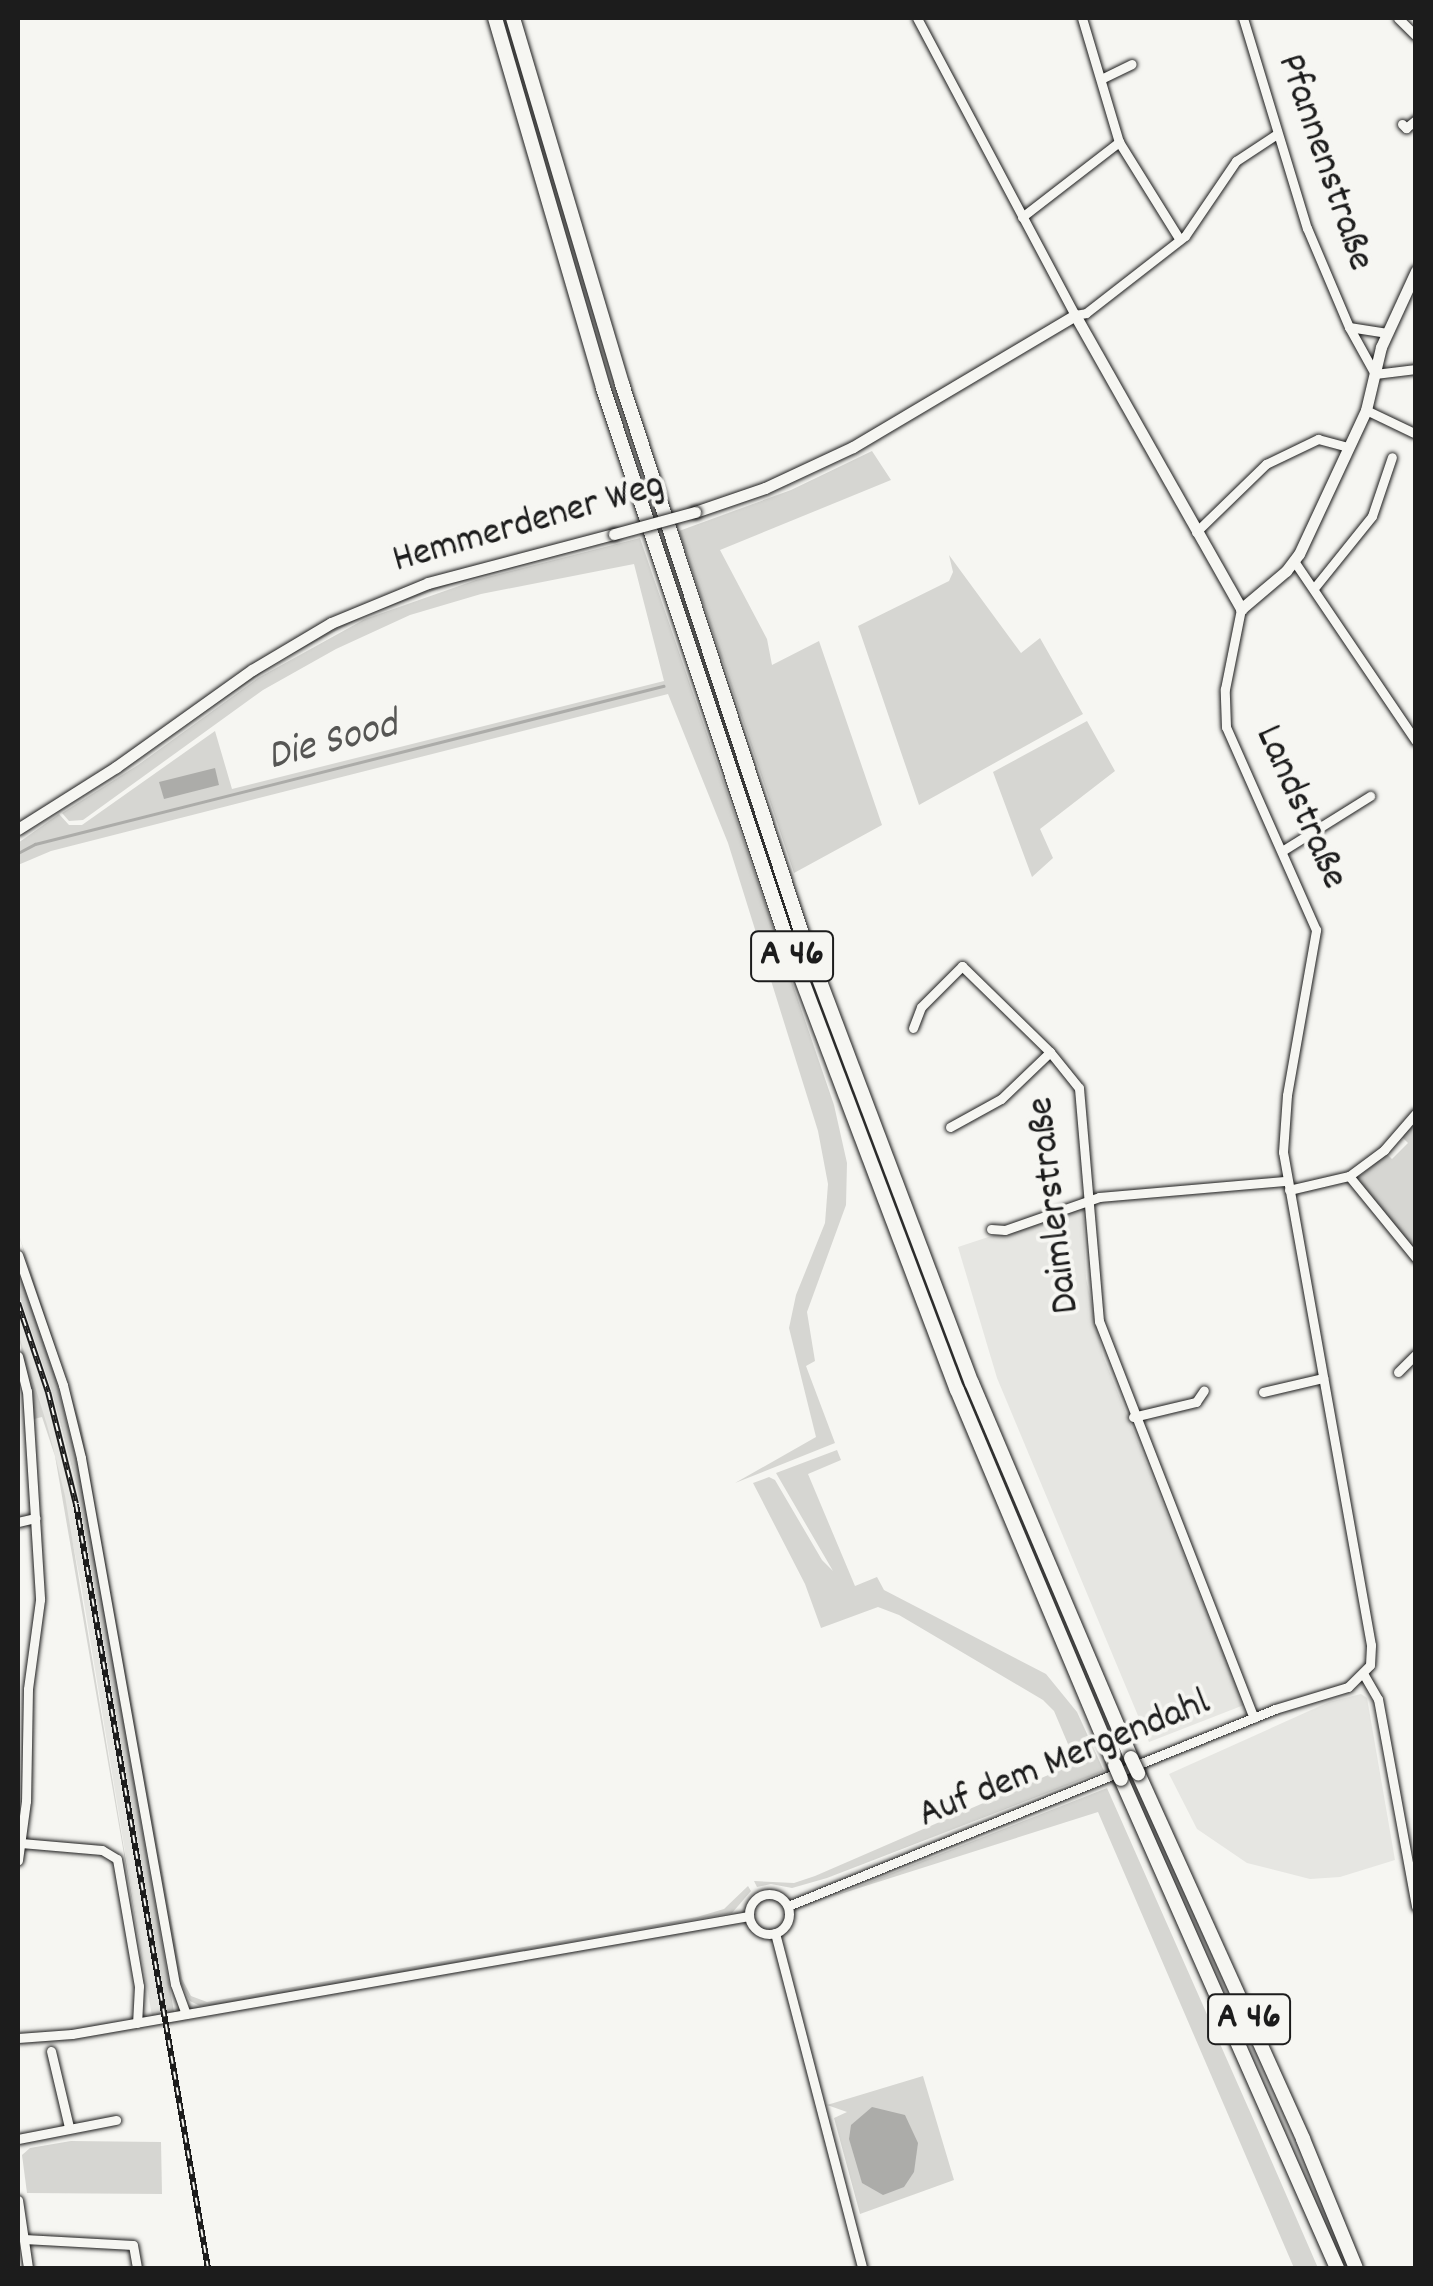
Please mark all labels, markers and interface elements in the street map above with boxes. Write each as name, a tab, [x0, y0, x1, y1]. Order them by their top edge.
street label: Pfannenstraße	[1264, 48, 1382, 278]
street label: Hemmerdener Weg	[388, 463, 670, 587]
water label: Die Sood	[262, 701, 404, 785]
street label: Landstraße	[1242, 719, 1356, 897]
road number: A 46	[750, 923, 834, 989]
street label: Daimlerstraße	[1019, 1094, 1093, 1316]
street label: Auf dem Mergendahl	[912, 1681, 1218, 1841]
road number: A 46	[1206, 1986, 1292, 2052]

